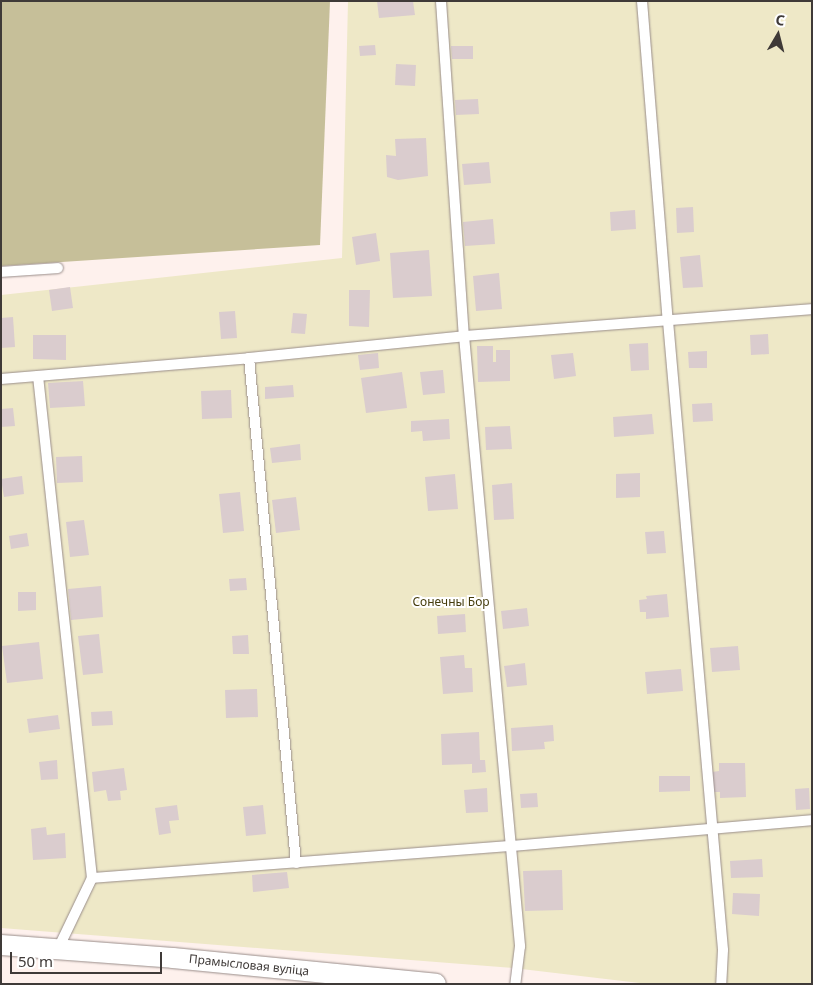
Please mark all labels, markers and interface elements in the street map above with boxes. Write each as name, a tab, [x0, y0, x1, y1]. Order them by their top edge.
north arrow	[753, 10, 803, 60]
text: С	[774, 10, 786, 30]
park label: Сонечны Бор	[412, 595, 490, 609]
scale bar	[12, 942, 165, 974]
text: 50 m	[18, 951, 53, 971]
street label: Прамысловая вуліца	[188, 952, 310, 978]

